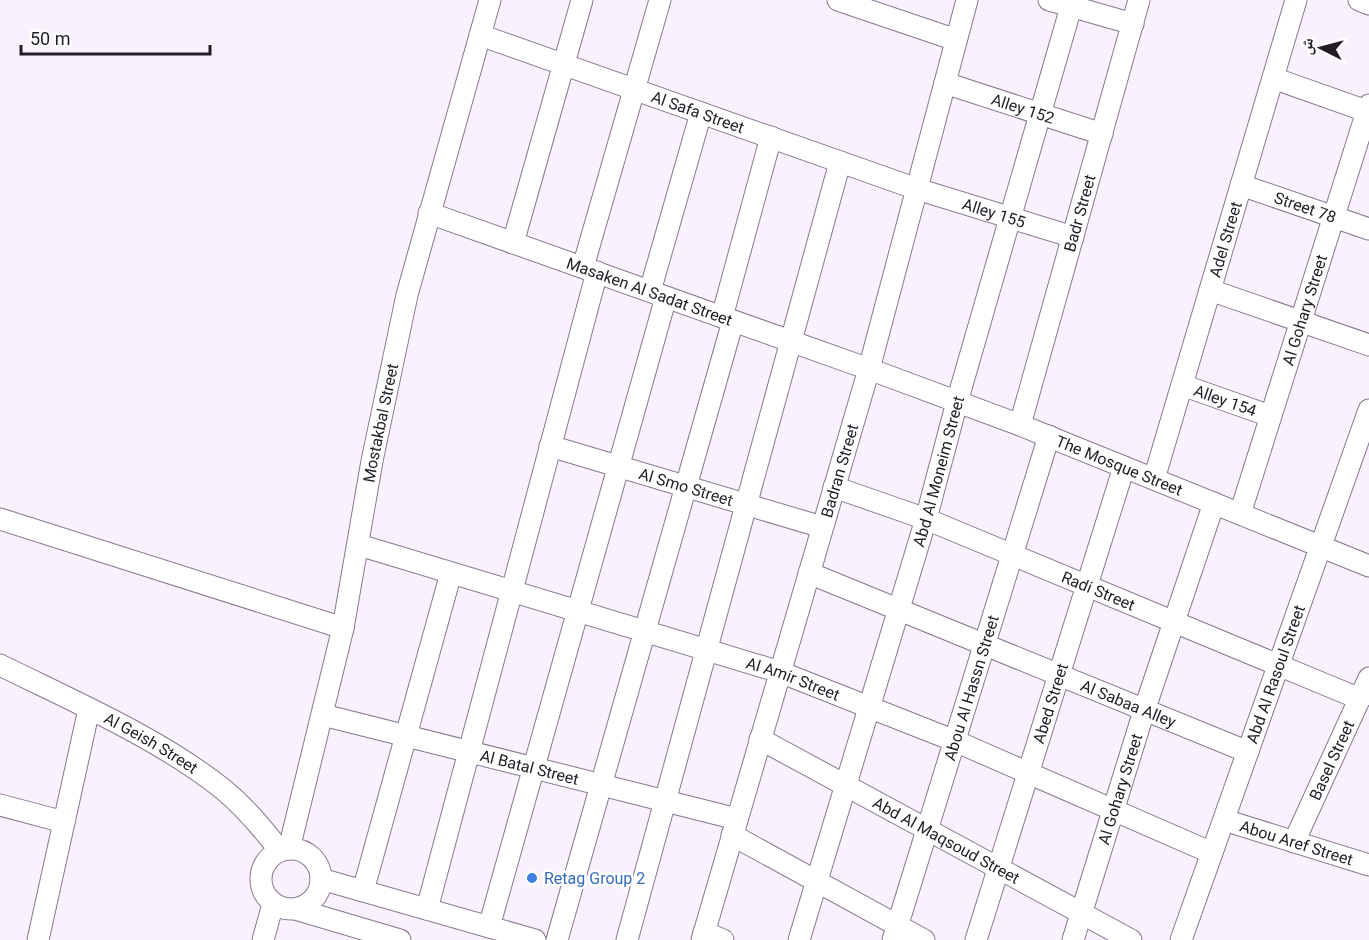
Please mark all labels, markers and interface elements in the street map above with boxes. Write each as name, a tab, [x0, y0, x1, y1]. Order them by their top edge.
scale bar	[21, 18, 210, 56]
north arrow	[1291, 18, 1351, 78]
text: 50 m	[30, 28, 70, 49]
text: ش	[1296, 37, 1317, 56]
street label: Al Safa Street	[649, 87, 747, 137]
street label: Alley 152	[989, 90, 1057, 128]
street label: Badr Street	[1060, 173, 1100, 254]
street label: Street 78	[1272, 188, 1339, 227]
street label: Alley 155	[960, 195, 1028, 232]
street label: Adel Street	[1205, 199, 1246, 280]
street label: Al Gohary Street	[1278, 252, 1331, 368]
street label: Masaken Al Sadat Street	[564, 254, 735, 330]
street label: Mostakbal Street	[359, 362, 402, 484]
street label: Alley 154	[1191, 381, 1259, 421]
street label: Abd Al Moneim Street	[909, 394, 968, 549]
street label: Badran Street	[817, 422, 862, 520]
street label: The Mosque Street	[1053, 432, 1185, 500]
street label: Al Smo Street	[637, 464, 735, 510]
street label: Radi Street	[1059, 567, 1138, 615]
street label: Abd Al Rasoul Street	[1242, 603, 1309, 746]
street label: Abou Al Hassn Street	[940, 613, 1003, 763]
street label: Al Amir Street	[744, 653, 842, 705]
street label: Abed Street	[1029, 661, 1072, 746]
street label: Al Sabaa Alley	[1078, 676, 1179, 732]
street label: Al Geish Street	[101, 709, 201, 778]
street label: Basel Street	[1305, 718, 1358, 803]
street label: Al Gohary Street	[1094, 731, 1146, 847]
street label: Al Batal Street	[478, 746, 581, 789]
street label: Abd Al Maqsoud Street	[870, 793, 1023, 888]
street label: Abou Aref Street	[1238, 817, 1355, 869]
place label: Retag Group 2	[544, 869, 645, 888]
marker: Retag Group 2	[525, 871, 539, 885]

